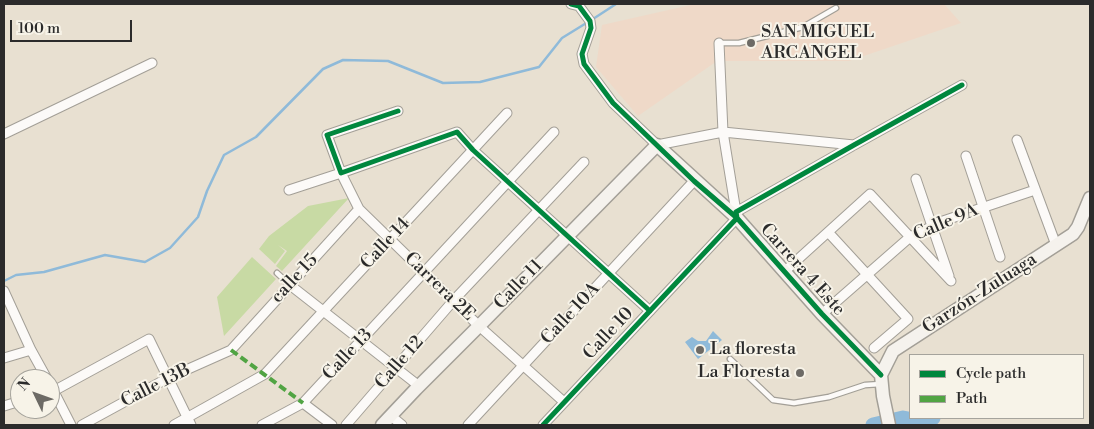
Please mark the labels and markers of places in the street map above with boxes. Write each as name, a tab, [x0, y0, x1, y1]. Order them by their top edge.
place label: SAN MIGUEL ARCANGEL	[761, 22, 874, 64]
marker: SAN MIGUEL ARCANGEL	[745, 37, 757, 49]
place label: La floresta	[710, 339, 796, 361]
marker: La floresta	[694, 344, 706, 356]
place label: La Floresta	[697, 362, 790, 384]
marker: La Floresta	[794, 367, 806, 379]

